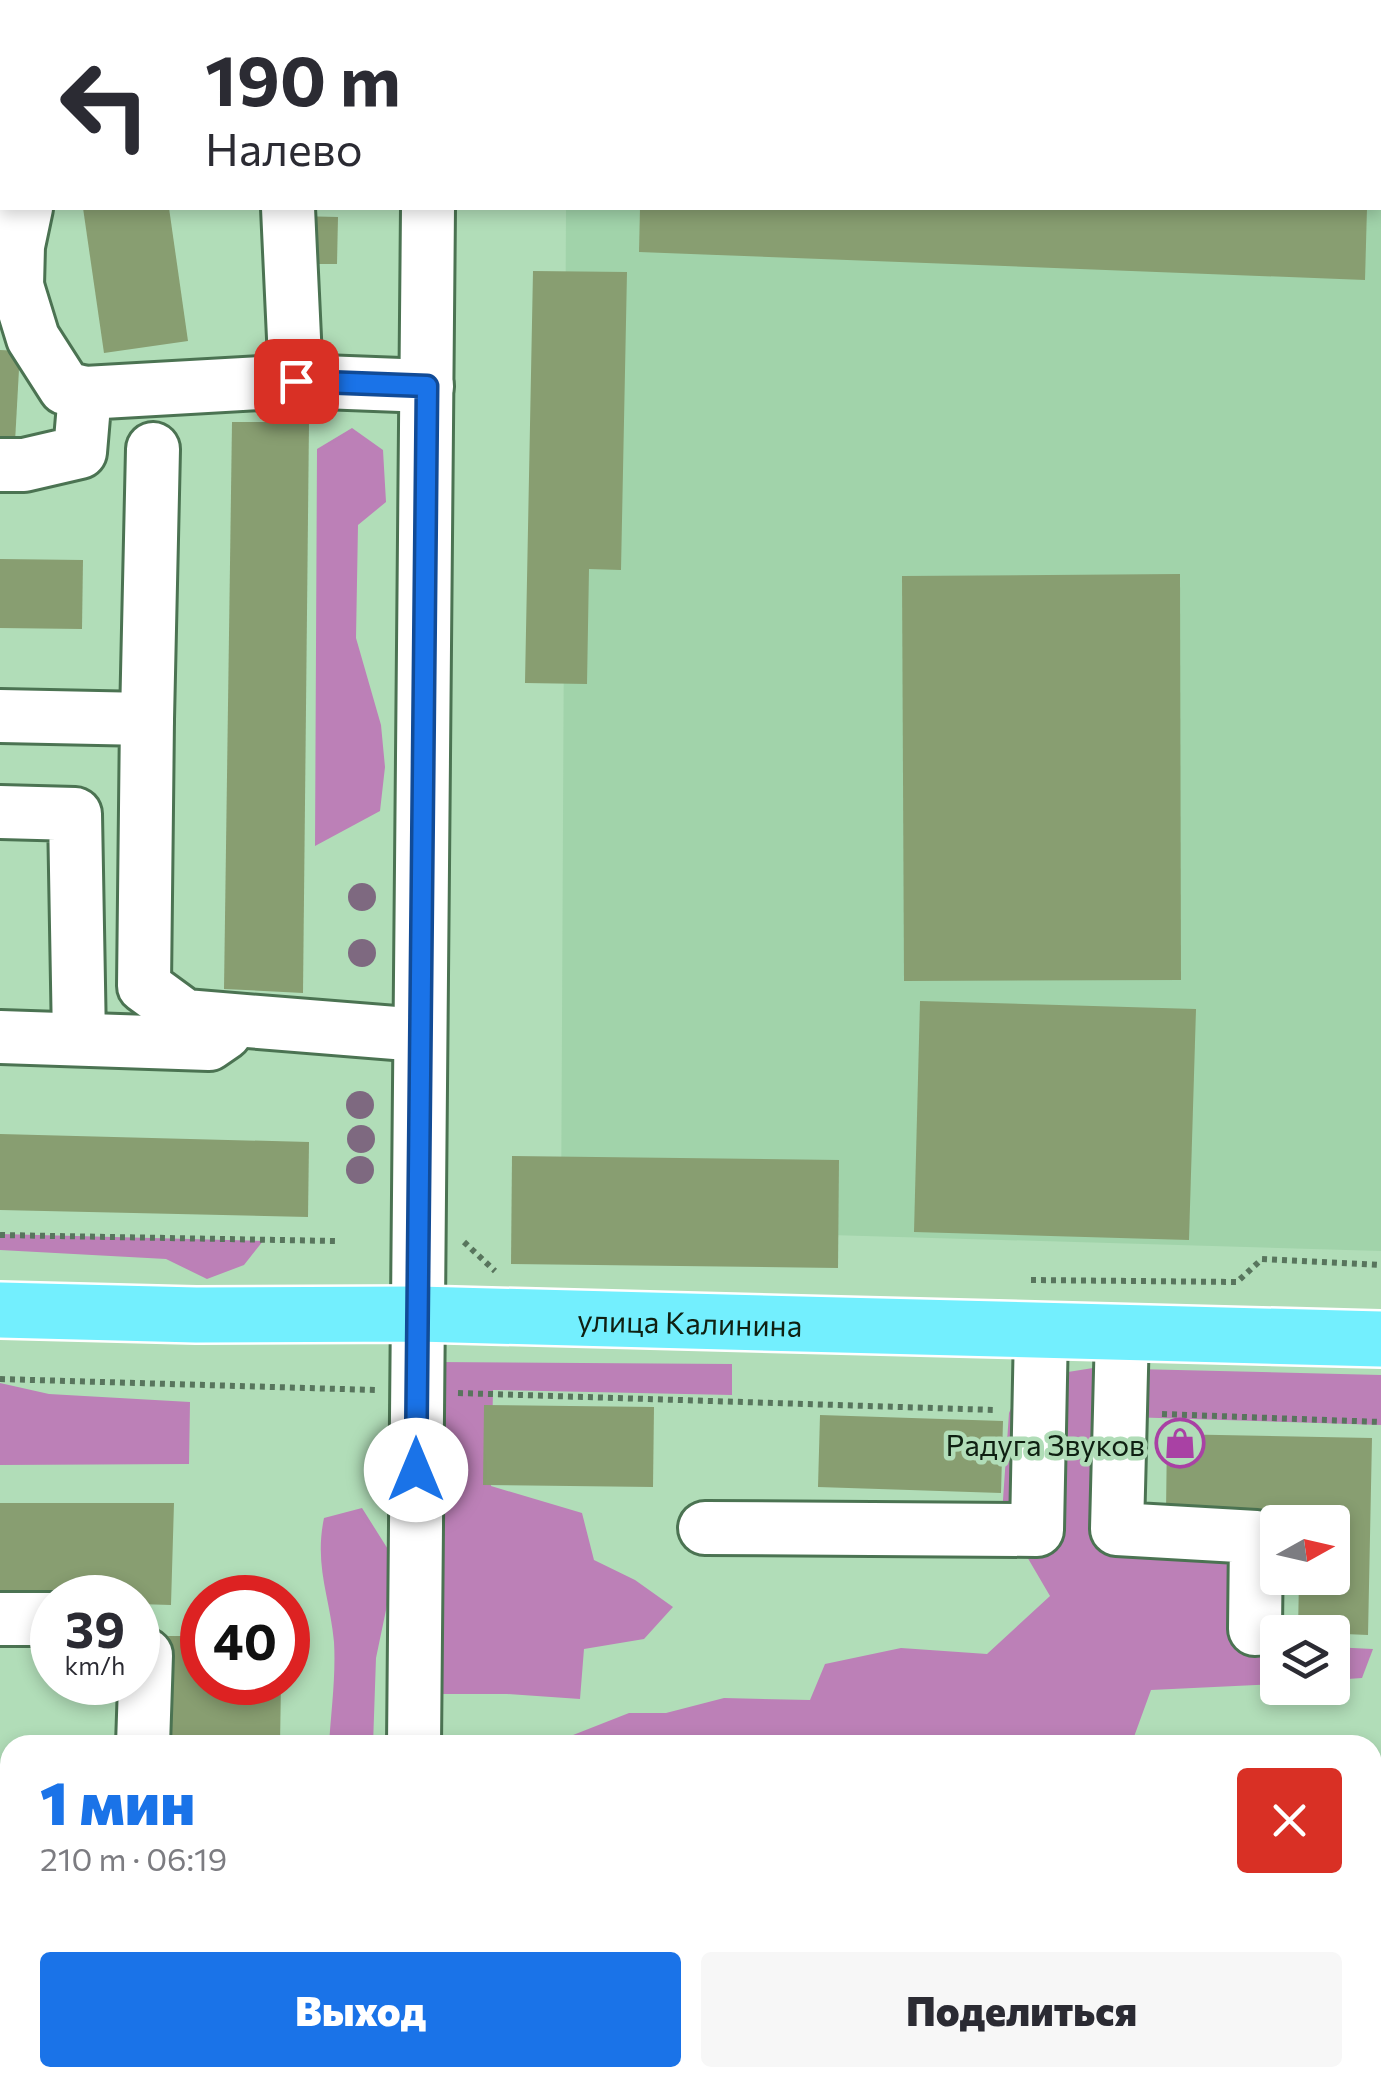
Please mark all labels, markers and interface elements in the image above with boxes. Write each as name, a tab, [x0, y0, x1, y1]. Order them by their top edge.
text: 190 m	[205, 35, 401, 120]
icon: left	[40, 40, 170, 170]
text: Налево	[205, 120, 363, 175]
pin	[254, 339, 339, 424]
icon: arrive	[269, 354, 324, 409]
street label: улица Калинина	[577, 1300, 803, 1342]
shop icon: Радуга Звуков	[1154, 1417, 1206, 1469]
position arrow	[364, 1418, 468, 1522]
place label: Радуга Звуков	[946, 1425, 1145, 1462]
north arrow	[1260, 1505, 1350, 1595]
map controls	[1260, 1505, 1350, 1705]
speed limit sign: 40	[180, 1575, 310, 1705]
text: 39	[65, 1597, 125, 1658]
button: layers	[1260, 1615, 1350, 1705]
text: km/h	[65, 1650, 125, 1680]
text: 1 мин	[40, 1764, 195, 1837]
button: close	[1237, 1768, 1342, 1873]
text: 210 m · 06:19	[40, 1838, 227, 1878]
button: Выход	[40, 1952, 681, 2067]
button: Поделиться	[701, 1952, 1342, 2067]

